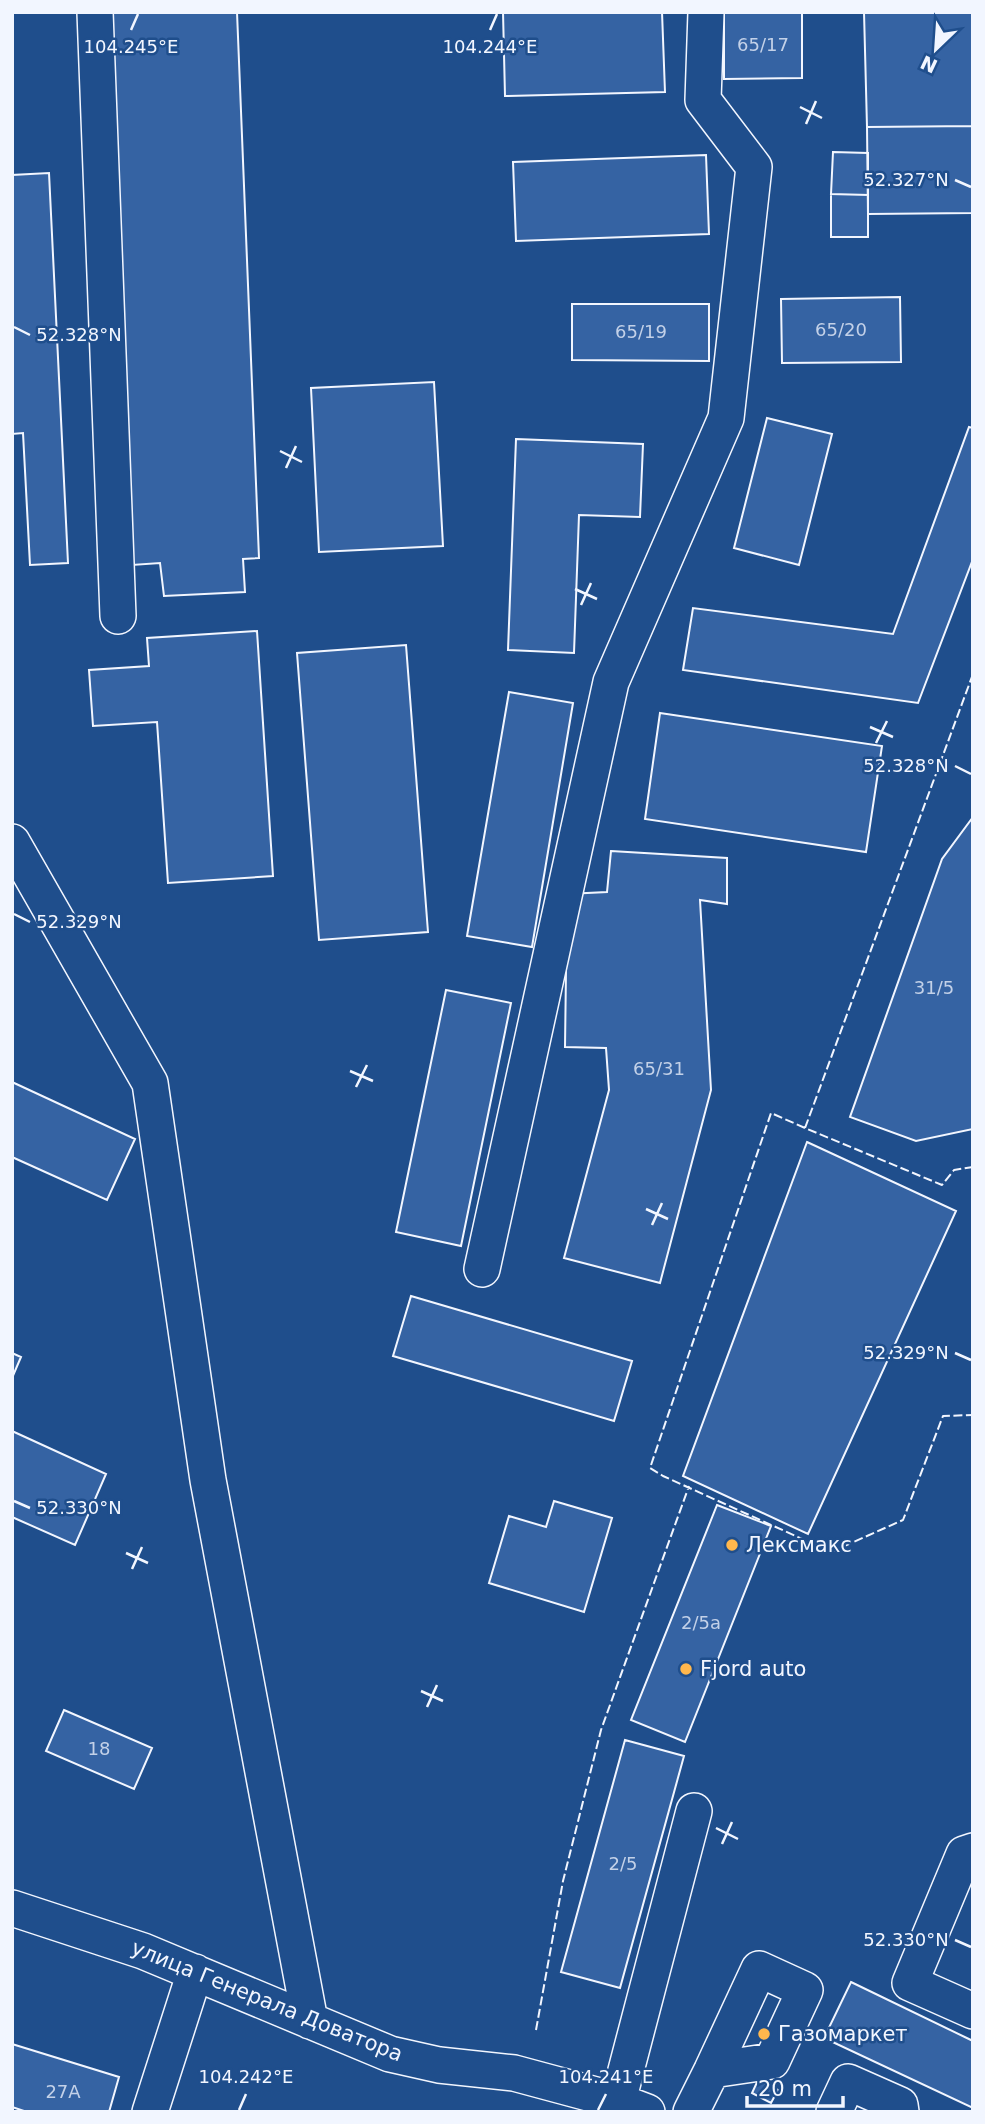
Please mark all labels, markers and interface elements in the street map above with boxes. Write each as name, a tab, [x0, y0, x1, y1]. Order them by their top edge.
north arrow	[901, 14, 971, 84]
house number: 65/17	[737, 34, 789, 55]
text: 104.245°E	[84, 36, 178, 57]
text: 104.244°E	[443, 36, 537, 57]
text: N	[917, 51, 941, 78]
text: 52.327°N	[863, 169, 949, 190]
house number: 65/20	[815, 319, 867, 340]
house number: 65/19	[615, 321, 667, 342]
text: 52.328°N	[36, 324, 122, 345]
text: 52.328°N	[863, 755, 949, 776]
text: 52.329°N	[36, 911, 122, 932]
house number: 31/5	[914, 977, 954, 998]
house number: 65/31	[633, 1058, 685, 1079]
text: 52.329°N	[863, 1342, 949, 1363]
text: 52.330°N	[36, 1497, 122, 1518]
place label: Лексмакс	[746, 1533, 852, 1557]
marker: Лексмакс	[724, 1537, 740, 1553]
house number: 2/5а	[681, 1612, 721, 1633]
place label: Fjord auto	[700, 1657, 806, 1681]
marker: Fjord auto	[678, 1661, 694, 1677]
house number: 18	[88, 1738, 110, 1759]
house number: 2/5	[609, 1853, 637, 1874]
text: 52.330°N	[863, 1929, 949, 1950]
street label: улица Генерала Доватора	[128, 1935, 406, 2067]
place label: Газомаркет	[778, 2022, 908, 2046]
marker: Газомаркет	[756, 2026, 772, 2042]
scale bar	[747, 2064, 843, 2108]
text: 104.242°E	[199, 2066, 293, 2087]
text: 104.241°E	[559, 2066, 653, 2087]
text: 20 m	[758, 2077, 812, 2101]
house number: 27А	[45, 2081, 81, 2102]

